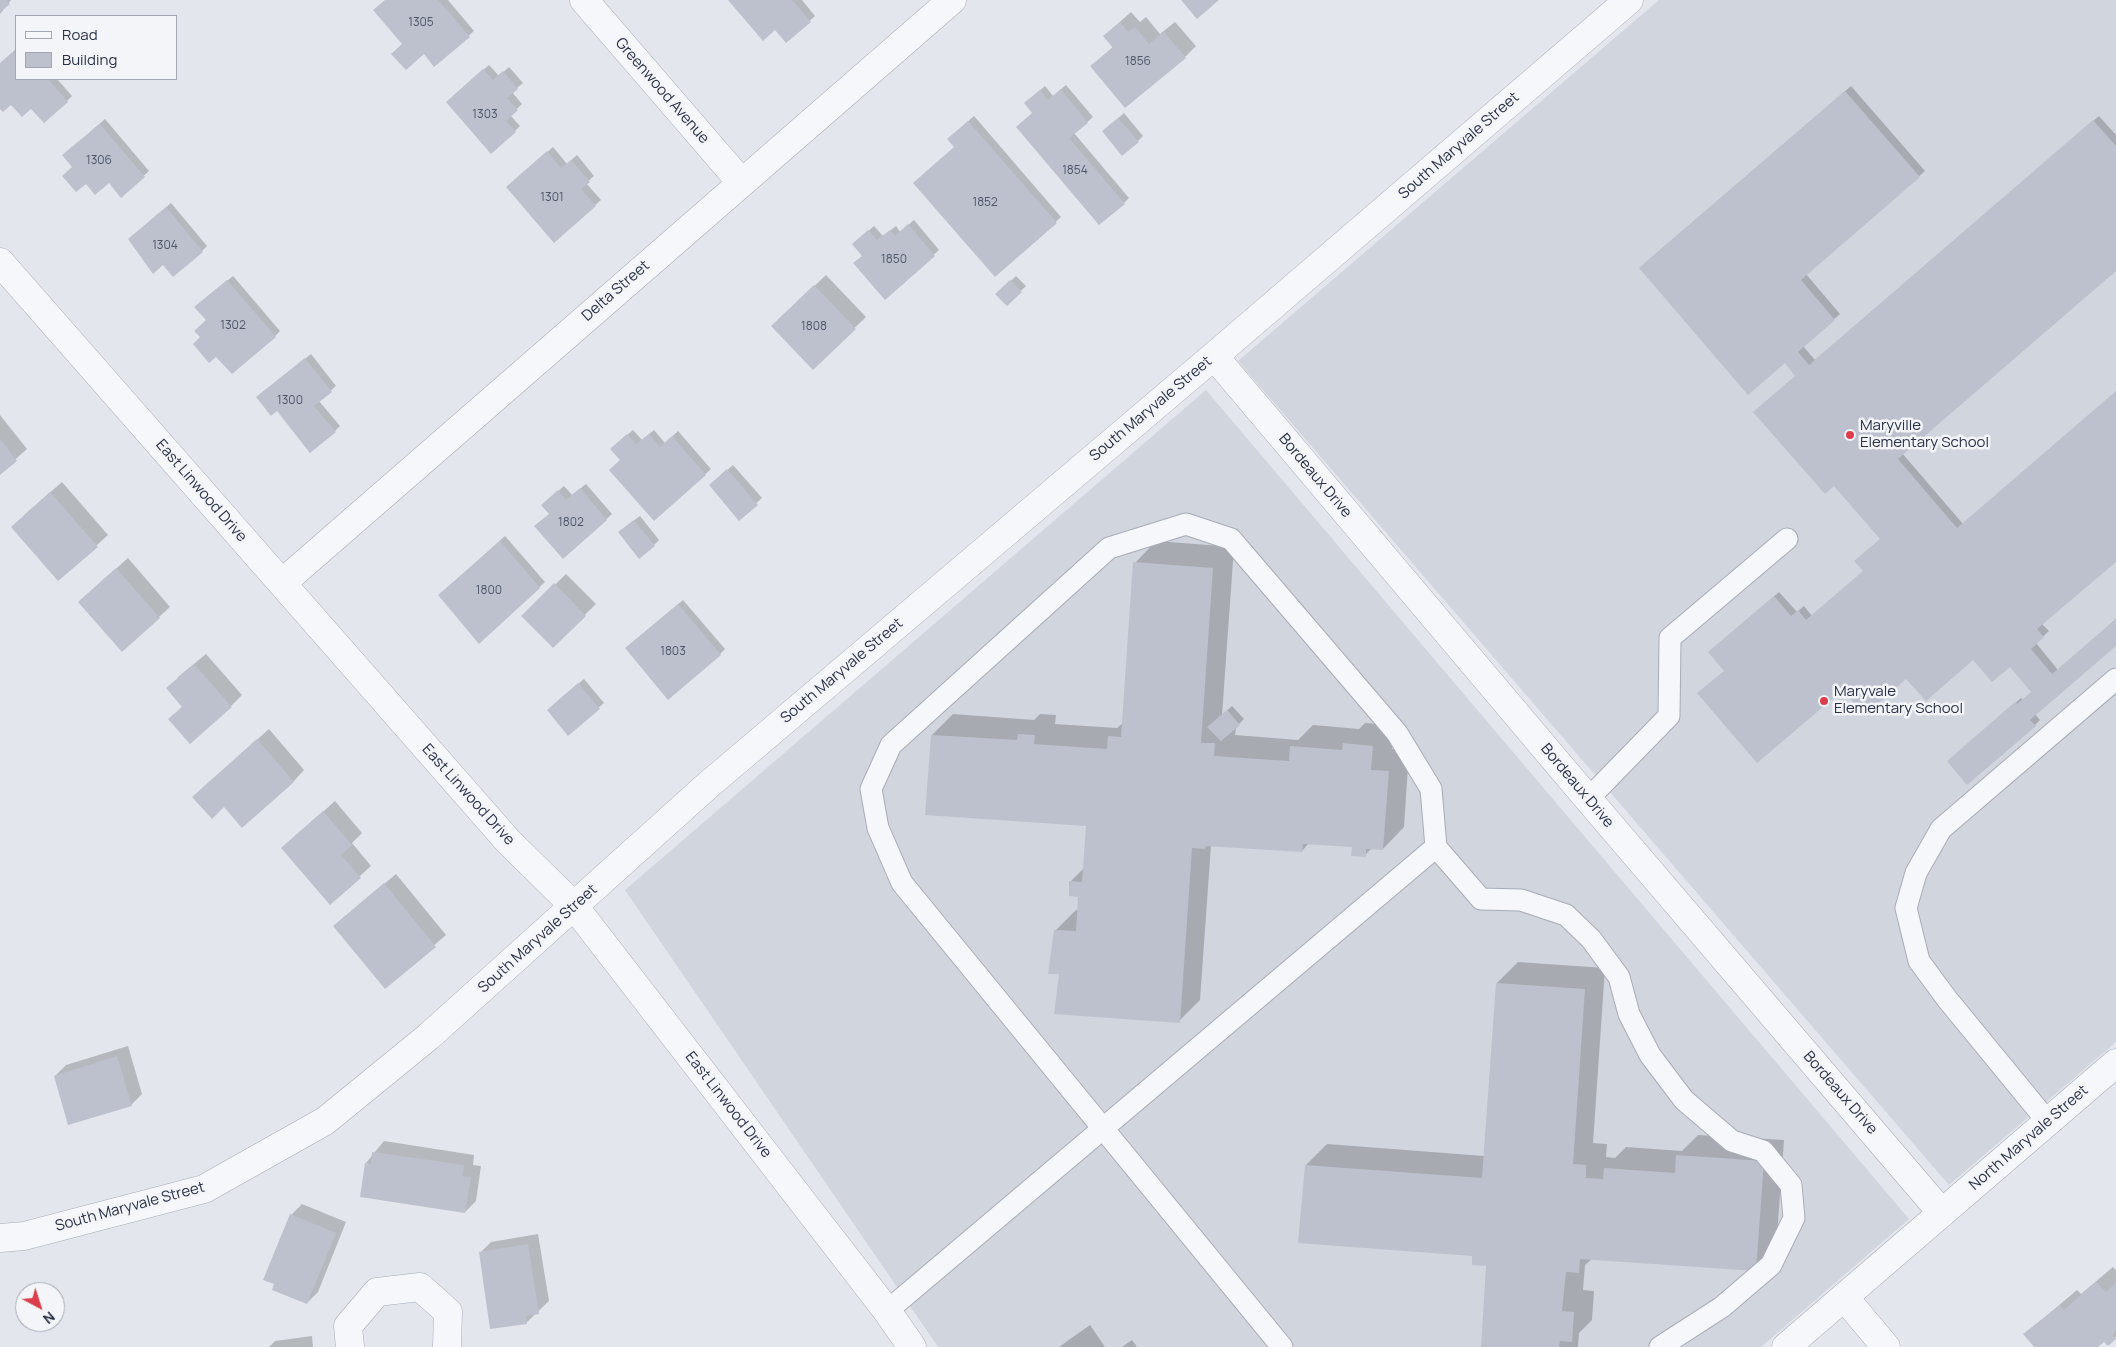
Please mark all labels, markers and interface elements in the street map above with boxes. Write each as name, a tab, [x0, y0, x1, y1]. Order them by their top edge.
legend	[15, 15, 178, 80]
house number: 1305	[408, 16, 434, 30]
text: Road	[62, 24, 98, 45]
street label: Greenwood Avenue	[611, 34, 713, 148]
text: Building	[62, 49, 117, 70]
house number: 1856	[1125, 55, 1151, 69]
street label: South Maryvale Street	[1395, 89, 1523, 203]
house number: 1303	[472, 108, 498, 122]
house number: 1306	[86, 154, 112, 168]
house number: 1854	[1062, 164, 1088, 178]
house number: 1301	[540, 191, 564, 205]
house number: 1852	[972, 196, 998, 210]
house number: 1304	[152, 239, 178, 253]
house number: 1850	[881, 253, 907, 267]
street label: Delta Street	[578, 257, 654, 325]
house number: 1302	[220, 319, 246, 333]
house number: 1808	[801, 320, 827, 334]
street label: South Maryvale Street	[1086, 353, 1216, 465]
house number: 1300	[277, 394, 303, 408]
place label: Maryville Elementary School	[1860, 417, 1989, 452]
marker: Maryville Elementary School	[1844, 429, 1856, 441]
street label: Bordeaux Drive	[1275, 430, 1355, 522]
street label: East Linwood Drive	[152, 436, 250, 546]
house number: 1802	[558, 516, 584, 530]
house number: 1800	[476, 584, 502, 598]
street label: South Maryvale Street	[777, 615, 907, 727]
house number: 1803	[660, 645, 686, 659]
place label: Maryvale Elementary School	[1834, 683, 1963, 718]
marker: Maryvale Elementary School	[1818, 695, 1830, 707]
street label: Bordeaux Drive	[1537, 740, 1617, 832]
street label: East Linwood Drive	[418, 741, 518, 849]
street label: South Maryvale Street	[475, 881, 601, 997]
street label: East Linwood Drive	[681, 1048, 775, 1162]
street label: Bordeaux Drive	[1799, 1048, 1881, 1138]
street label: North Maryvale Street	[1966, 1082, 2092, 1194]
street label: South Maryvale Street	[53, 1178, 207, 1236]
north arrow	[15, 1282, 65, 1332]
text: N	[39, 1308, 59, 1329]

